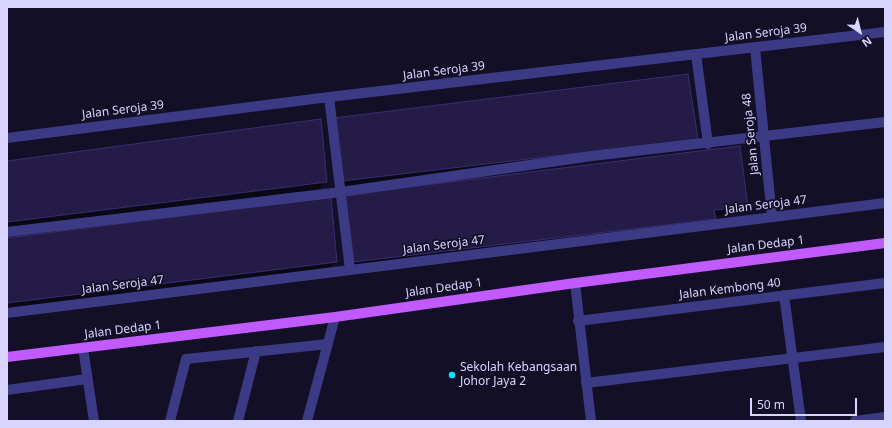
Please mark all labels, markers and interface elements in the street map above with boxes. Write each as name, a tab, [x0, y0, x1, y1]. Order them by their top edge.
north arrow	[840, 12, 880, 52]
street label: Jalan Seroja 39	[724, 21, 808, 45]
text: N	[859, 34, 875, 51]
street label: Jalan Seroja 39	[402, 59, 486, 83]
street label: Jalan Seroja 48	[740, 92, 762, 176]
street label: Jalan Seroja 39	[81, 98, 165, 122]
street label: Jalan Seroja 47	[724, 193, 808, 217]
street label: Jalan Seroja 47	[402, 233, 486, 257]
street label: Jalan Dedap 1	[727, 233, 805, 257]
street label: Jalan Seroja 47	[81, 273, 165, 297]
street label: Jalan Dedap 1	[405, 275, 483, 301]
street label: Jalan Kembong 40	[678, 276, 782, 302]
street label: Jalan Dedap 1	[84, 318, 162, 342]
place label: Sekolah Kebangsaan Johor Jaya 2	[460, 361, 577, 389]
marker: Sekolah Kebangsaan Johor Jaya 2	[447, 370, 457, 380]
scale bar	[752, 390, 859, 416]
text: 50 m	[757, 396, 785, 413]

